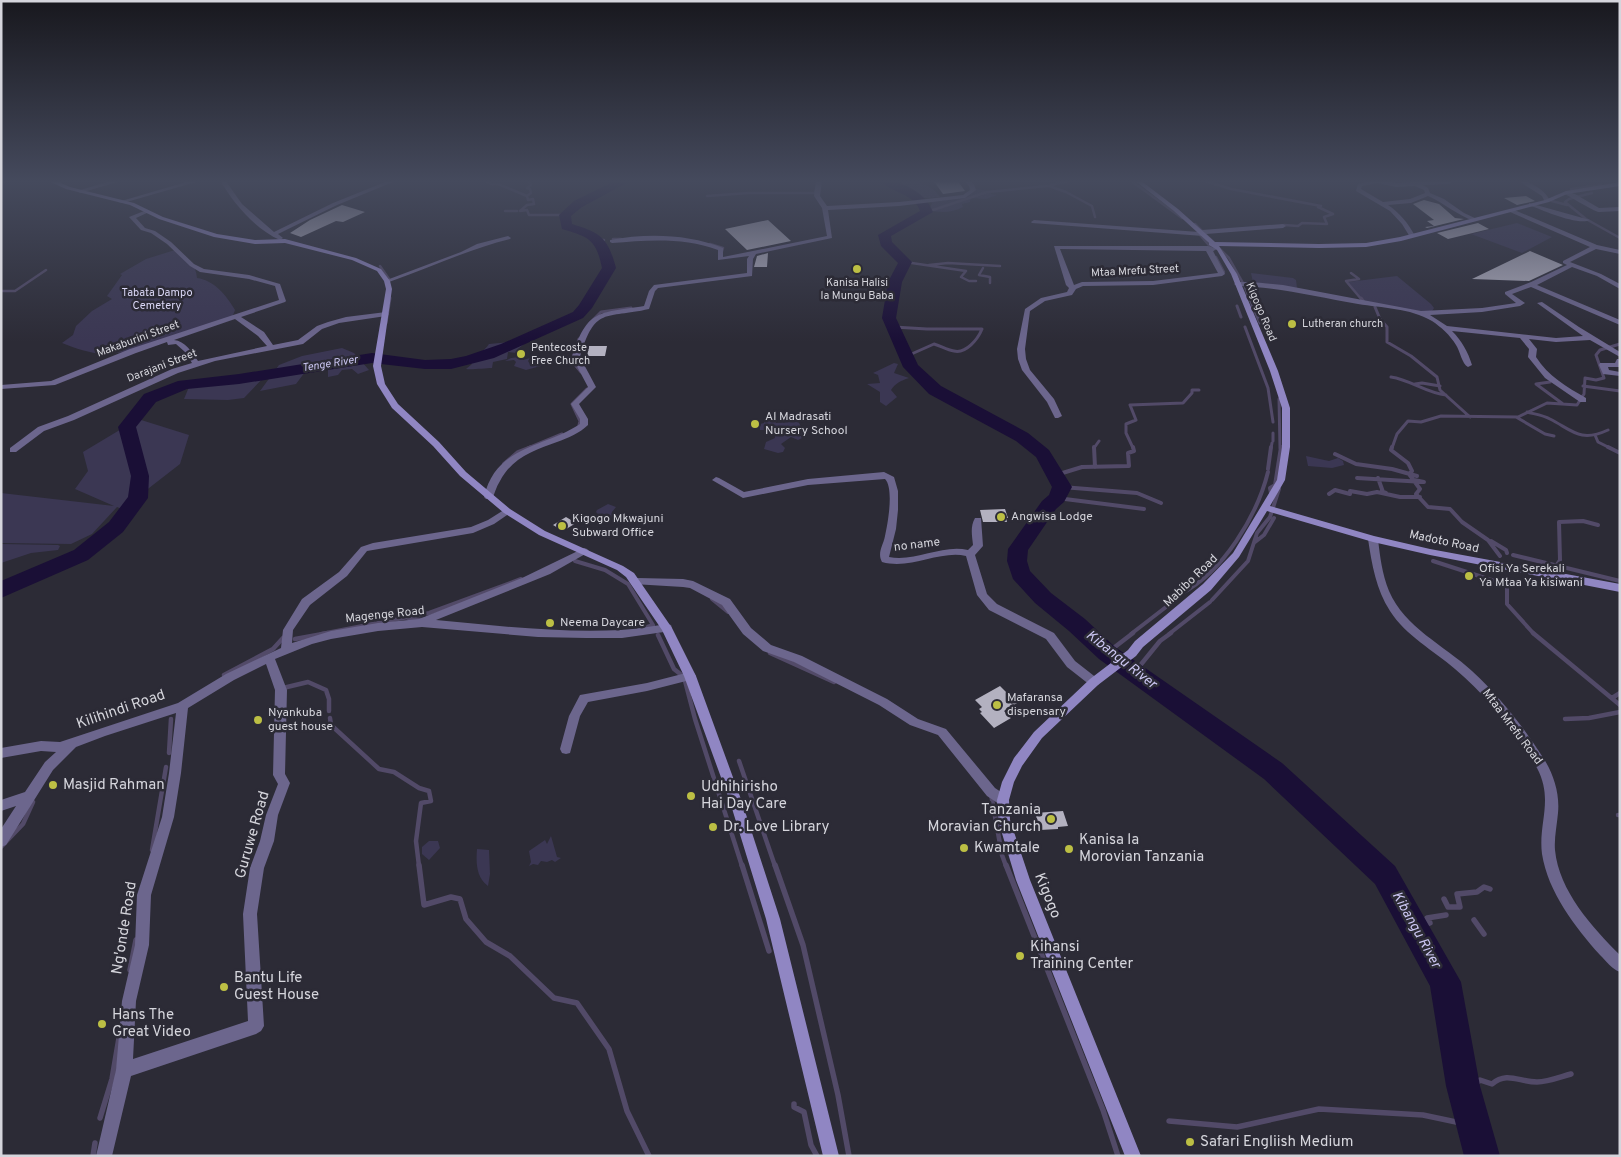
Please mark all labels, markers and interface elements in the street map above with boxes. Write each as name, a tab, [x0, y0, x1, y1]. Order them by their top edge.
street label: Mtaa Mrefu Street	[1091, 262, 1179, 280]
marker: Kanisa Halisi la Mungu Baba	[851, 263, 863, 275]
place label: Kanisa Halisi la Mungu Baba	[821, 276, 894, 303]
street label: Kigogo Road	[1242, 280, 1280, 344]
park label: Tabata Dampo Cemetery	[121, 286, 193, 313]
place label: Lutheran church	[1302, 317, 1383, 331]
street label: Makaburini Street	[95, 318, 181, 360]
marker: Lutheran church	[1286, 318, 1298, 330]
place label: Pentecoste Free Church	[531, 341, 590, 368]
street label: Darajani Street	[125, 346, 199, 386]
marker: Pentecoste Free Church	[515, 348, 527, 360]
water label: Tenge River	[301, 353, 360, 375]
place label: Al Madrasati Nursery School	[765, 409, 848, 439]
marker: Al Madrasati Nursery School	[749, 418, 761, 430]
place label: Angwisa Lodge	[1011, 509, 1093, 525]
place label: Kigogo Mkwajuni Subward Office	[572, 511, 663, 541]
marker: Angwisa Lodge	[995, 511, 1007, 523]
marker: Kigogo Mkwajuni Subward Office	[556, 520, 568, 532]
street label: Madoto Road	[1408, 527, 1480, 557]
street label: no name	[893, 534, 941, 556]
street label: Mabibo Road	[1160, 551, 1222, 611]
place label: Ofisi Ya Serekali Ya Mtaa Ya kisiwani	[1479, 561, 1583, 591]
marker: Ofisi Ya Serekali Ya Mtaa Ya kisiwani	[1463, 570, 1475, 582]
street label: Magenge Road	[345, 603, 425, 627]
place label: Neema Daycare	[560, 615, 645, 631]
marker: Neema Daycare	[544, 617, 556, 629]
water label: Kibangu River	[1082, 627, 1161, 694]
street label: Kilihindi Road	[74, 686, 168, 734]
street label: Mtaa Mrefu Road	[1478, 686, 1546, 768]
place label: Mafaransa dispensary	[1007, 690, 1066, 720]
marker: Mafaransa dispensary	[991, 699, 1003, 711]
place label: Nyankuba guest house	[268, 705, 333, 735]
marker: Nyankuba guest house	[252, 714, 264, 726]
place label: Masjid Rahman	[63, 776, 165, 795]
place label: Udhihirisho Hai Day Care	[701, 778, 787, 814]
marker: Masjid Rahman	[47, 779, 59, 791]
street label: Guruwe Road	[231, 789, 275, 881]
marker: Udhihirisho Hai Day Care	[685, 790, 697, 802]
place label: Tanzania Moravian Church	[928, 801, 1041, 837]
marker: Tanzania Moravian Church	[1045, 813, 1057, 825]
place label: Dr. Love Library	[723, 818, 830, 837]
marker: Dr. Love Library	[707, 821, 719, 833]
place label: Kanisa la Morovian Tanzania	[1079, 831, 1204, 867]
place label: Kwamtale	[974, 839, 1040, 858]
marker: Kwamtale	[958, 842, 970, 854]
marker: Kanisa la Morovian Tanzania	[1063, 843, 1075, 855]
street label: Kigogo	[1029, 870, 1065, 922]
street label: Ng'onde Road	[108, 880, 142, 976]
water label: Kibangu River	[1388, 889, 1445, 973]
place label: Kihansi Training Center	[1030, 938, 1134, 974]
marker: Kihansi Training Center	[1014, 950, 1026, 962]
place label: Bantu Life Guest House	[234, 969, 319, 1005]
marker: Bantu Life Guest House	[218, 981, 230, 993]
place label: Hans The Great Video	[112, 1006, 191, 1042]
marker: Hans The Great Video	[96, 1018, 108, 1030]
place label: Safari Engliish Medium	[1200, 1133, 1354, 1152]
marker: Safari Engliish Medium	[1184, 1136, 1196, 1148]

